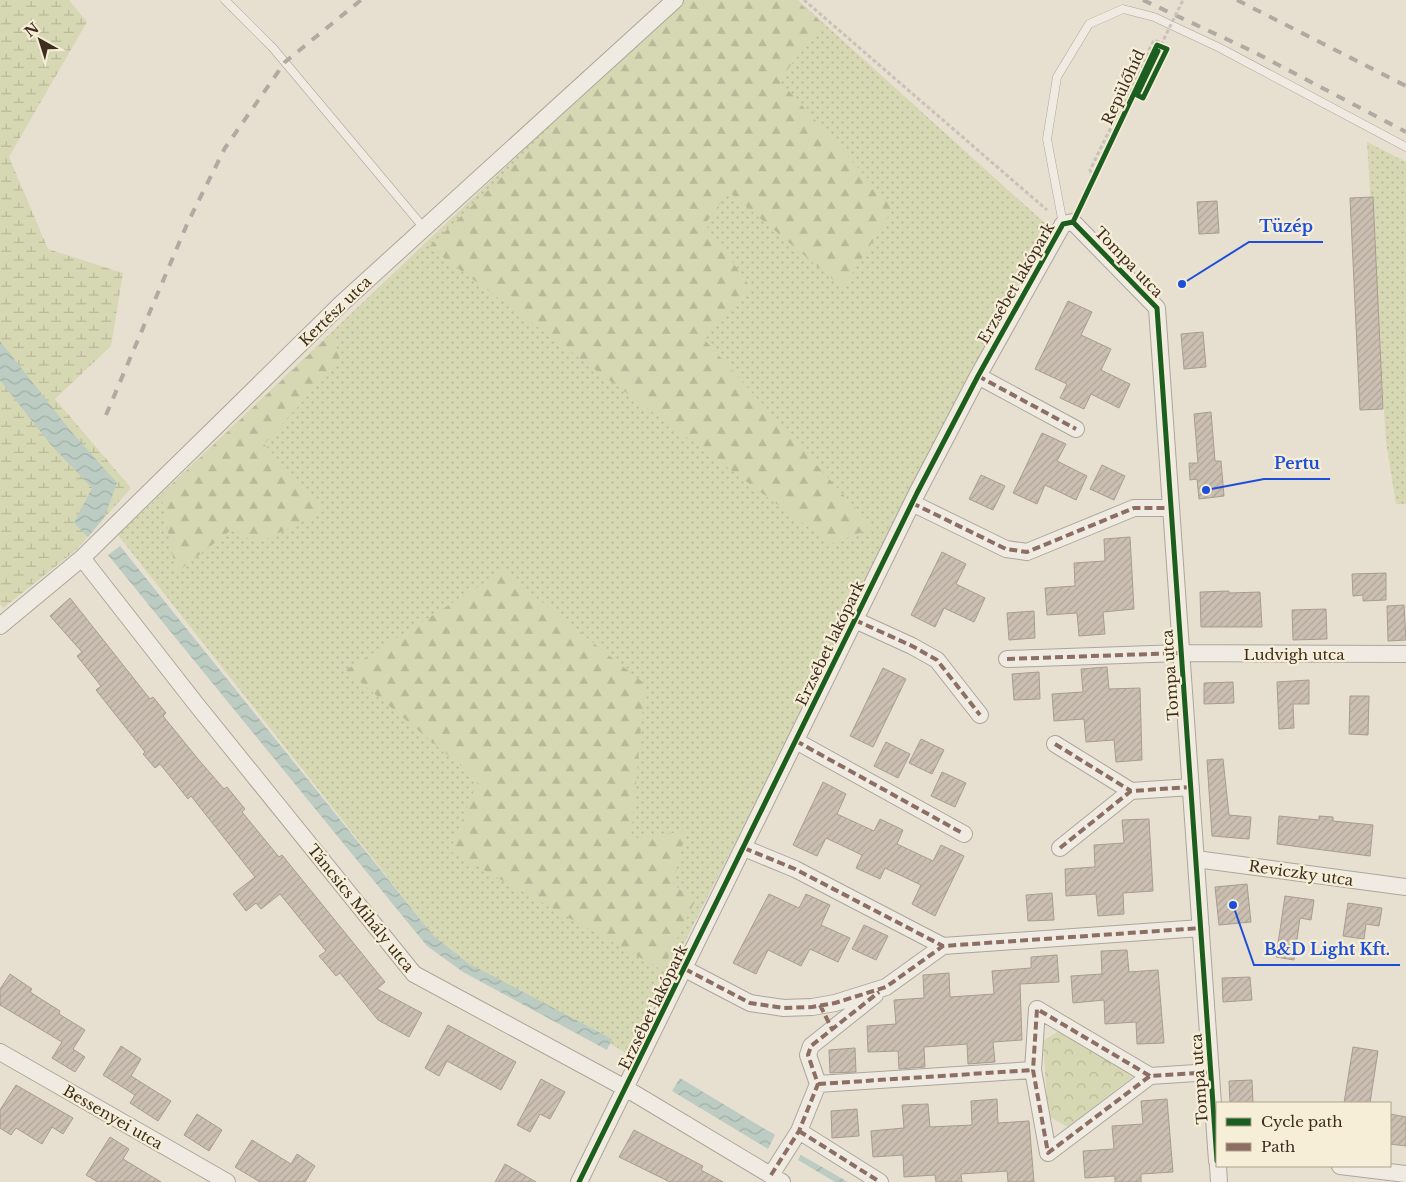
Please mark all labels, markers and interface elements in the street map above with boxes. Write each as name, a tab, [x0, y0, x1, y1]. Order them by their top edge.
north arrow	[15, 15, 65, 65]
text: N	[21, 19, 43, 41]
street label: Repülőhíd	[1097, 46, 1149, 128]
callout: Tüzép	[1249, 211, 1323, 242]
text: Tüzép	[1259, 216, 1313, 236]
street label: Erzsébet lakópark	[974, 218, 1059, 347]
street label: Tompa utca	[1091, 223, 1168, 302]
street label: Kertész utca	[295, 271, 376, 350]
callout: Pertu	[1264, 448, 1330, 479]
text: Pertu	[1274, 453, 1321, 473]
street label: Erzsébet lakópark	[791, 577, 869, 709]
street label: Tompa utca	[1157, 628, 1183, 721]
street label: Ludvigh utca	[1244, 645, 1345, 664]
street label: Táncsics Mihály utca	[304, 840, 419, 976]
street label: Reviczky utca	[1247, 856, 1355, 890]
callout: B&D Light Kft.	[1254, 934, 1400, 965]
text: B&D Light Kft.	[1264, 939, 1390, 959]
street label: Erzsébet lakópark	[614, 941, 692, 1073]
street label: Tompa utca	[1186, 1032, 1212, 1125]
street label: Bessenyei utca	[60, 1081, 167, 1153]
legend	[1216, 1102, 1391, 1167]
text: Cycle path	[1261, 1112, 1343, 1131]
text: Path	[1261, 1137, 1295, 1156]

